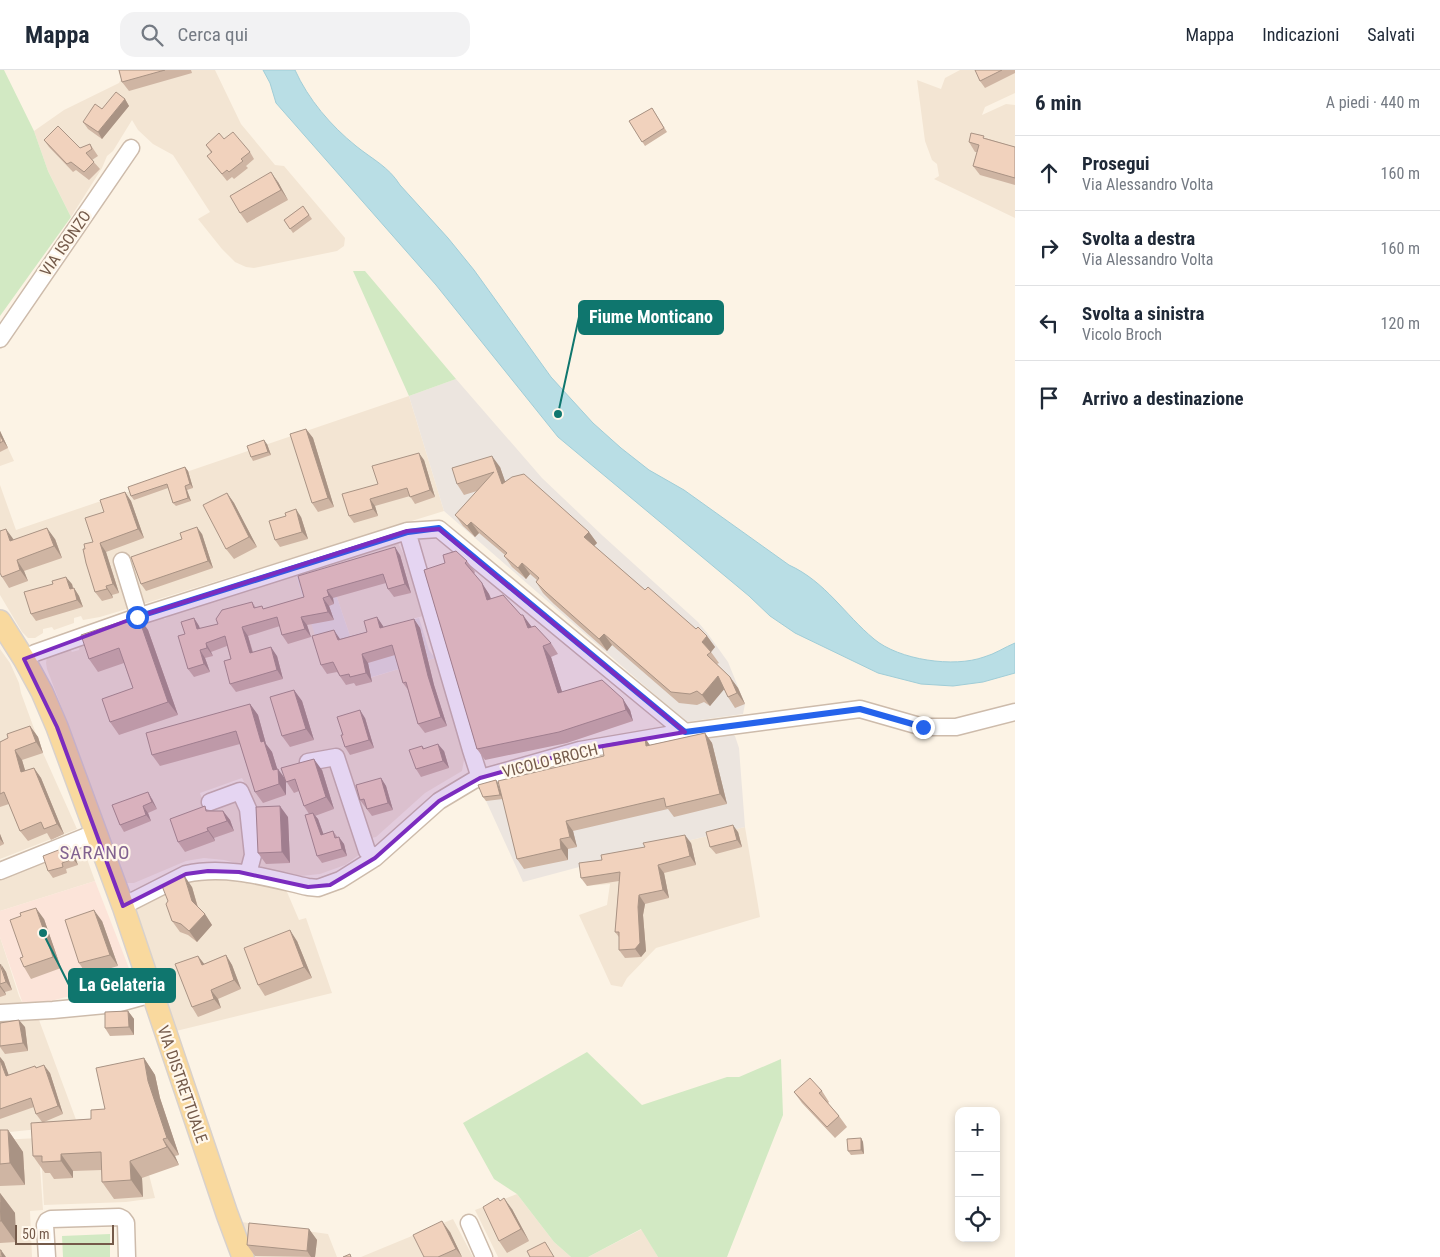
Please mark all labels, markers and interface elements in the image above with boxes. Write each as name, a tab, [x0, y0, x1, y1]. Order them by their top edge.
search box	[120, 12, 470, 57]
text: Mappa	[25, 21, 90, 49]
icon: search	[138, 21, 166, 49]
text: Cerca qui	[178, 23, 248, 46]
text: Mappa	[1186, 24, 1234, 45]
text: Indicazioni	[1262, 24, 1339, 45]
text: Salvati	[1367, 24, 1415, 45]
text: 6 min	[1035, 91, 1082, 115]
text: A piedi · 440 m	[1326, 93, 1420, 112]
text: Prosegui	[1082, 152, 1150, 175]
icon: ahead	[1035, 159, 1063, 187]
text: 160 m	[1381, 164, 1420, 183]
text: Via Alessandro Volta	[1082, 175, 1213, 194]
street label: VIA ISONZO	[36, 207, 95, 280]
text: Svolta a destra	[1082, 227, 1195, 250]
icon: right	[1035, 234, 1063, 262]
text: 160 m	[1381, 239, 1420, 258]
text: Via Alessandro Volta	[1082, 250, 1213, 269]
callout: Fiume Monticano	[579, 301, 723, 334]
text: Svolta a sinistra	[1082, 302, 1204, 325]
text: Fiume Monticano	[589, 306, 713, 327]
icon: left	[1035, 309, 1063, 337]
text: 120 m	[1381, 314, 1420, 333]
text: Vicolo Broch	[1082, 325, 1162, 344]
icon: arrive	[1035, 384, 1063, 412]
text: Arrivo a destinazione	[1082, 387, 1244, 410]
route start	[126, 606, 149, 629]
route end	[912, 716, 935, 739]
street label: VICOLO BROCH	[500, 739, 600, 782]
district label: SARANO	[59, 841, 131, 864]
callout: La Gelateria	[69, 969, 175, 1002]
text: La Gelateria	[79, 974, 165, 995]
street label: VIA DISTRETTUALE	[154, 1023, 212, 1145]
map controls	[955, 1107, 1000, 1242]
button: +	[955, 1107, 1000, 1152]
button: −	[955, 1152, 1000, 1197]
button: locate	[955, 1197, 1000, 1242]
scale bar	[15, 1222, 114, 1245]
text: 50 m	[22, 1226, 50, 1242]

